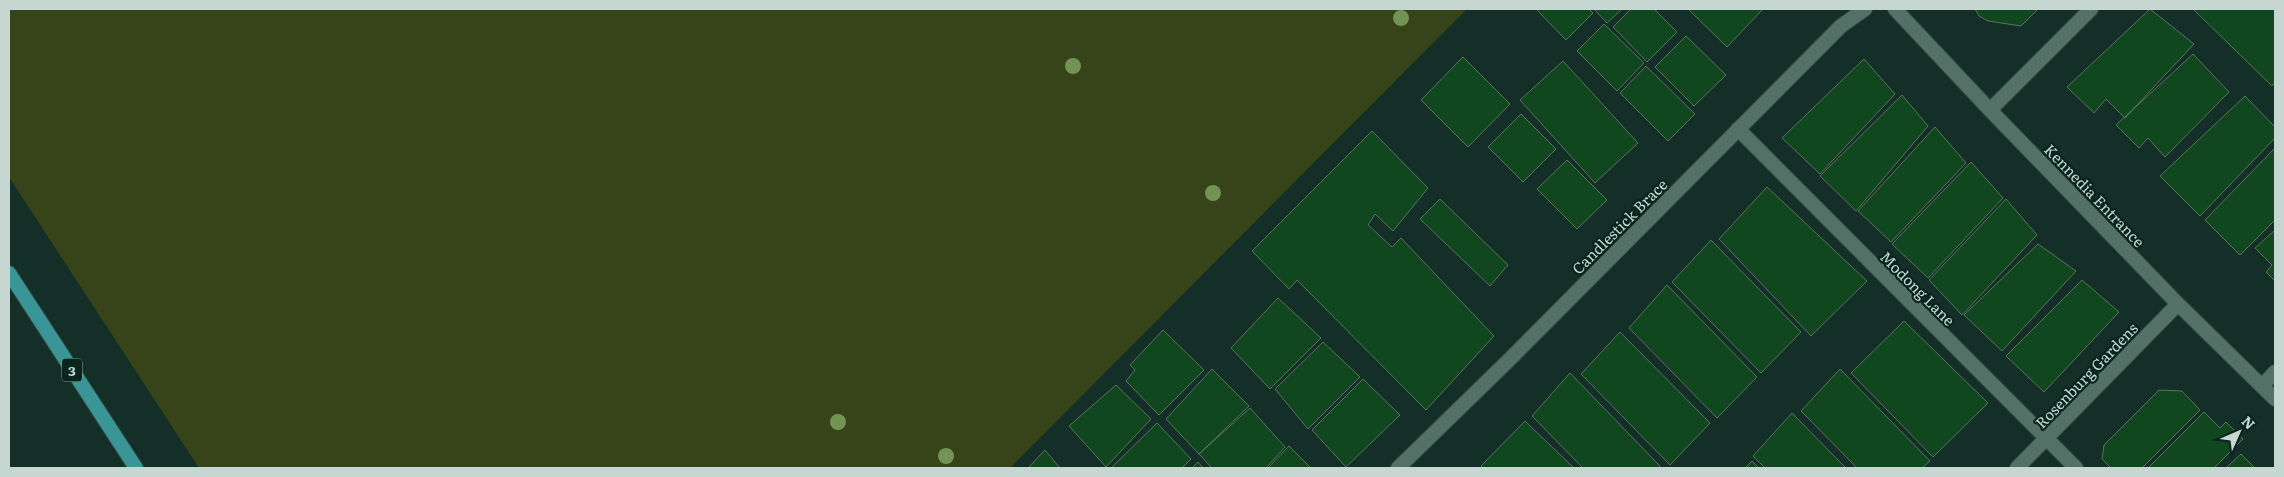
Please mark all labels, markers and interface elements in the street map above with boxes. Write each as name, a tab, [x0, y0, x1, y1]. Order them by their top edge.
street label: Kennedia Entrance	[2039, 138, 2151, 252]
street label: Candlestick Brace	[1566, 173, 1672, 279]
street label: Modong Lane	[1875, 245, 1961, 331]
street label: Rosenburg Gardens	[2029, 317, 2143, 433]
road number: 3	[62, 358, 82, 382]
north arrow	[2214, 407, 2264, 457]
text: N	[2238, 411, 2260, 434]

